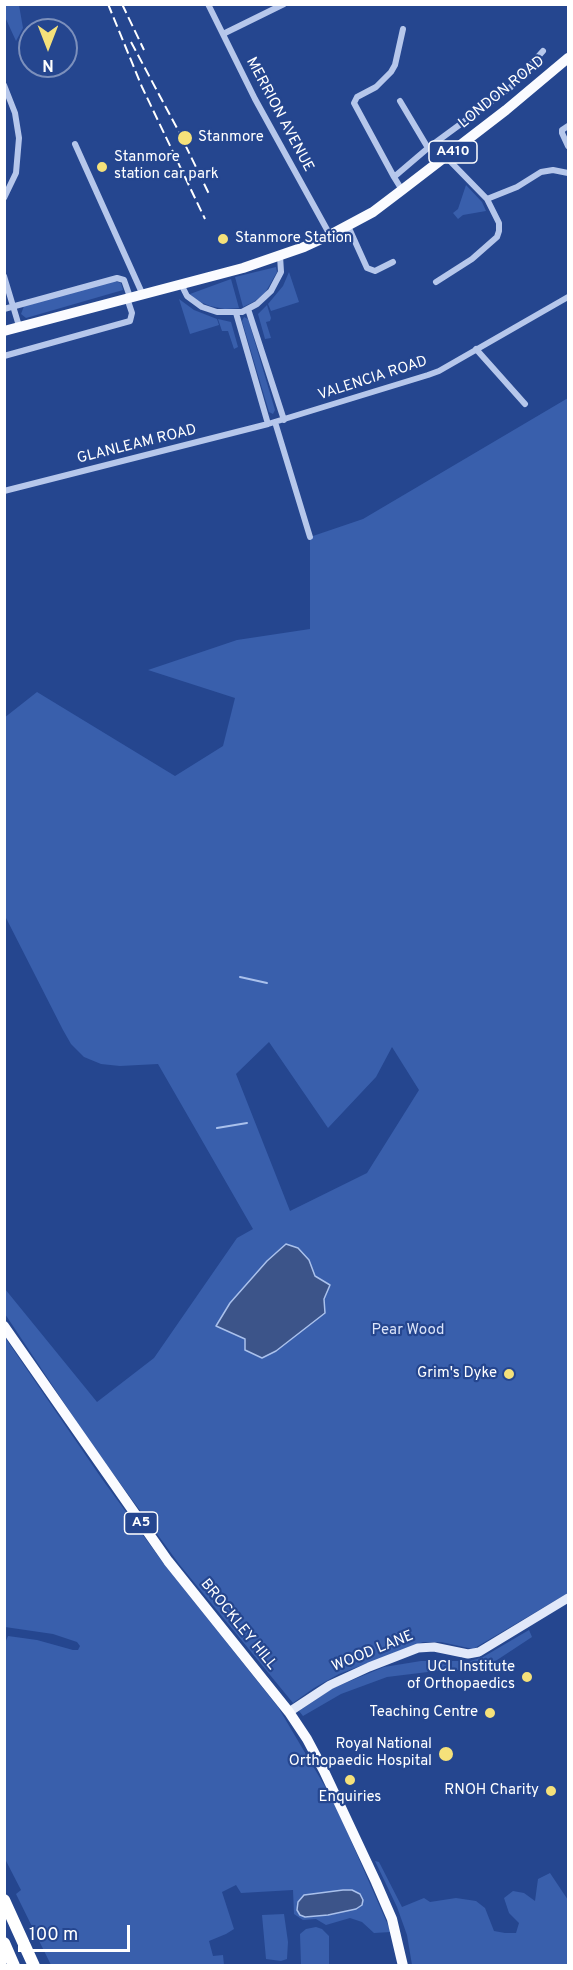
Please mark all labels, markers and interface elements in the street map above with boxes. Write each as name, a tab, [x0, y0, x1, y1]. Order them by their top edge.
north arrow	[18, 18, 78, 78]
street label: LONDON ROAD	[455, 53, 549, 133]
text: N	[42, 54, 54, 74]
street label: MERRION AVENUE	[241, 55, 317, 175]
marker: Stanmore	[176, 129, 194, 147]
place label: Stanmore	[198, 129, 264, 147]
road number: A410	[429, 141, 477, 163]
place label: Stanmore station car park	[114, 149, 219, 184]
marker: Stanmore station car park	[95, 160, 109, 174]
place label: Stanmore Station	[235, 230, 352, 248]
marker: Stanmore Station	[216, 232, 230, 246]
street label: VALENCIA ROAD	[316, 353, 430, 405]
street label: GLANLEAM ROAD	[75, 421, 199, 469]
park label: Pear Wood	[372, 1322, 444, 1340]
place label: Grim's Dyke	[417, 1365, 497, 1383]
marker: Grim's Dyke	[502, 1367, 516, 1381]
road number: A5	[124, 1512, 158, 1534]
street label: BROCKLEY HILL	[196, 1576, 280, 1674]
street label: WOOD LANE	[330, 1627, 416, 1677]
place label: UCL Institute of Orthopaedics	[407, 1659, 515, 1694]
marker: UCL Institute of Orthopaedics	[520, 1670, 534, 1684]
place label: Teaching Centre	[369, 1704, 478, 1722]
marker: Teaching Centre	[483, 1706, 497, 1720]
place label: Royal National Orthopaedic Hospital	[289, 1736, 432, 1771]
marker: Royal National Orthopaedic Hospital	[437, 1745, 455, 1763]
marker: Enquiries	[343, 1773, 357, 1787]
place label: RNOH Charity	[444, 1782, 539, 1800]
marker: RNOH Charity	[544, 1784, 558, 1798]
place label: Enquiries	[319, 1789, 381, 1807]
scale bar	[21, 1913, 134, 1951]
text: 100 m	[29, 1924, 78, 1947]

